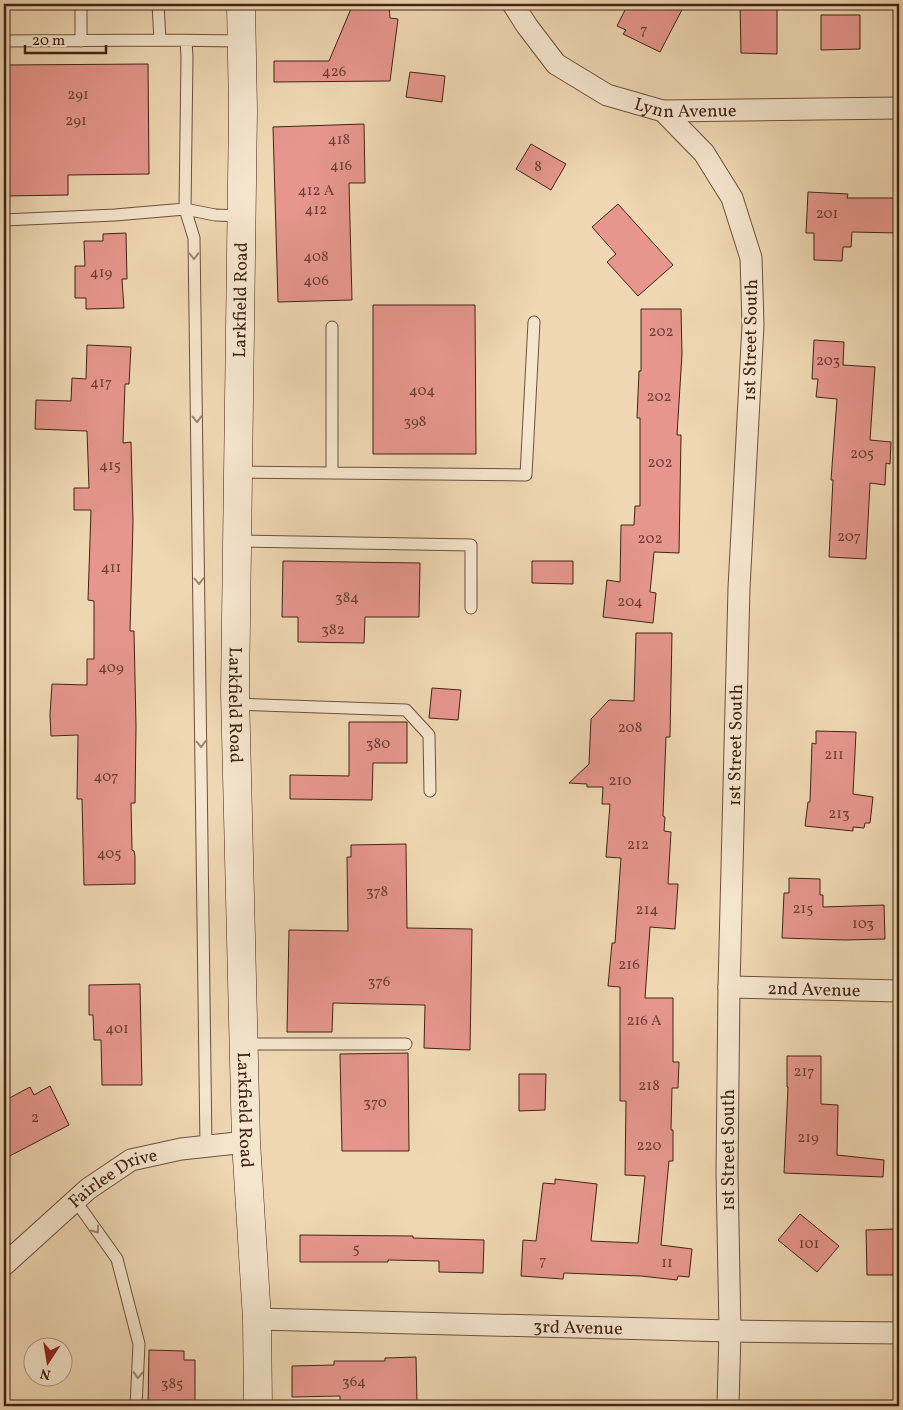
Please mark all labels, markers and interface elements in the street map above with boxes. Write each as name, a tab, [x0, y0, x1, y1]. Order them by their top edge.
house number: 7	[640, 20, 648, 41]
scale bar	[25, 22, 106, 54]
text: 20 m	[32, 31, 65, 52]
house number: 426	[322, 62, 346, 83]
house number: 291	[67, 85, 89, 106]
street label: Lynn Avenue	[631, 92, 737, 125]
house number: 291	[65, 111, 87, 132]
house number: 418	[328, 130, 350, 151]
house number: 416	[330, 156, 352, 177]
house number: 8	[534, 157, 542, 178]
house number: 412 A	[298, 181, 335, 202]
house number: 412	[305, 200, 327, 221]
house number: 201	[816, 204, 838, 225]
street label: Larkfield Road	[228, 242, 255, 358]
house number: 408	[303, 247, 329, 268]
one-way arrow	[189, 252, 200, 260]
house number: 419	[90, 263, 112, 284]
house number: 406	[303, 271, 329, 292]
street label: 1st Street South	[738, 278, 765, 401]
house number: 202	[649, 322, 673, 343]
house number: 203	[816, 351, 840, 372]
house number: 417	[90, 373, 112, 394]
house number: 404	[409, 381, 435, 402]
house number: 202	[647, 387, 671, 408]
house number: 398	[404, 412, 426, 433]
one-way arrow	[191, 415, 202, 423]
house number: 205	[850, 444, 874, 465]
house number: 202	[648, 453, 672, 474]
house number: 415	[99, 456, 121, 477]
house number: 207	[837, 527, 861, 548]
house number: 202	[638, 529, 662, 550]
house number: 411	[101, 558, 121, 579]
one-way arrow	[194, 578, 204, 585]
house number: 384	[335, 588, 359, 609]
house number: 204	[617, 592, 643, 613]
house number: 382	[321, 620, 345, 641]
street label: Larkfield Road	[221, 647, 248, 763]
house number: 409	[98, 658, 124, 679]
street label: 1st Street South	[723, 683, 750, 806]
house number: 208	[618, 718, 642, 739]
house number: 380	[366, 734, 390, 755]
one-way arrow	[196, 740, 206, 748]
house number: 211	[824, 745, 844, 766]
house number: 407	[94, 767, 118, 788]
house number: 210	[609, 771, 631, 792]
house number: 213	[828, 804, 850, 825]
house number: 212	[627, 835, 649, 856]
house number: 405	[97, 844, 121, 865]
house number: 378	[366, 882, 388, 903]
house number: 215	[792, 899, 814, 920]
house number: 214	[636, 900, 658, 921]
house number: 103	[852, 914, 874, 935]
house number: 216	[618, 955, 640, 976]
house number: 376	[368, 972, 390, 993]
street label: 2nd Avenue	[767, 977, 861, 1004]
house number: 216 A	[626, 1011, 662, 1032]
house number: 401	[105, 1019, 129, 1040]
street label: Larkfield Road	[230, 1052, 259, 1169]
house number: 217	[793, 1062, 815, 1083]
house number: 218	[638, 1076, 660, 1097]
street label: 1st Street South	[717, 1089, 742, 1211]
house number: 370	[363, 1093, 387, 1114]
house number: 2	[31, 1108, 39, 1129]
house number: 219	[797, 1128, 819, 1149]
house number: 220	[637, 1136, 661, 1157]
street label: Fairlee Drive	[64, 1144, 160, 1215]
one-way arrow	[90, 1224, 99, 1234]
house number: 101	[799, 1234, 819, 1255]
house number: 5	[352, 1239, 360, 1260]
house number: 7	[539, 1251, 547, 1272]
house number: 11	[661, 1253, 673, 1274]
street label: 3rd Avenue	[533, 1315, 623, 1342]
north arrow	[22, 1338, 72, 1388]
text: N	[39, 1363, 53, 1384]
one-way arrow	[132, 1372, 143, 1380]
house number: 364	[342, 1372, 366, 1393]
house number: 385	[161, 1374, 183, 1395]

